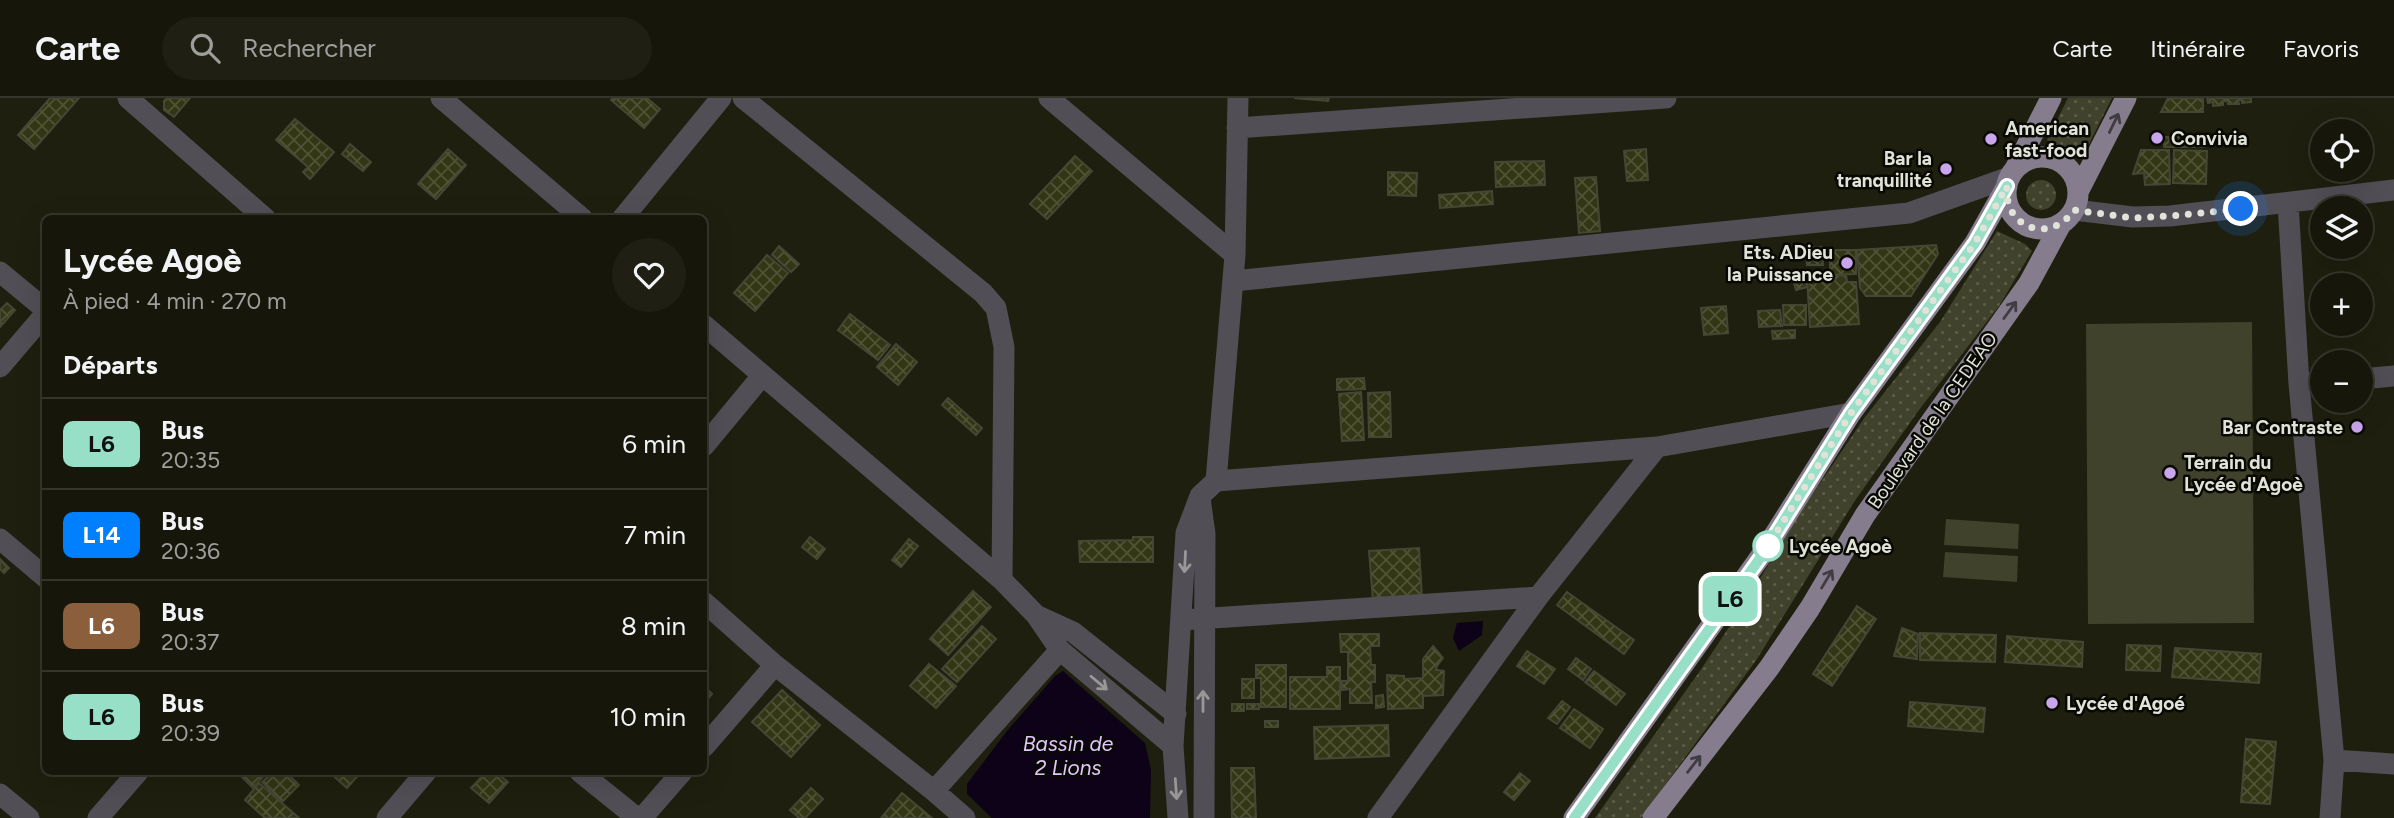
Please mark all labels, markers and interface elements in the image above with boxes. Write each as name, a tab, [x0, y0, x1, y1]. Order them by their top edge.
search box	[162, 17, 652, 80]
text: Carte	[35, 29, 120, 68]
icon: search	[186, 29, 224, 67]
text: Rechercher	[242, 32, 376, 64]
text: Carte	[2052, 34, 2112, 63]
text: Itinéraire	[2150, 34, 2245, 63]
text: Favoris	[2283, 34, 2359, 63]
one-way arrow	[2107, 113, 2121, 134]
place label: American fast-food	[2005, 117, 2089, 162]
map controls	[2310, 119, 2373, 413]
button: locate	[2310, 119, 2373, 182]
place label: Convivia	[2171, 127, 2248, 150]
marker: Convivia	[2149, 130, 2165, 146]
marker: American fast-food	[1983, 131, 1999, 147]
place label: Bar la tranquillité	[1837, 147, 1932, 192]
marker: Bar la tranquillité	[1938, 161, 1954, 177]
your location	[2223, 191, 2258, 226]
button: layers	[2310, 196, 2373, 259]
button: heart	[612, 238, 686, 312]
text: Lycée Agoè	[63, 241, 242, 280]
place label: Ets. ADieu la Puissance	[1727, 241, 1833, 286]
marker: Ets. ADieu la Puissance	[1839, 255, 1855, 271]
button: +	[2310, 273, 2373, 336]
text: À pied · 4 min · 270 m	[63, 287, 287, 315]
one-way arrow	[2003, 301, 2017, 320]
street label: Boulevard de la CEDEAO	[1863, 328, 2002, 513]
text: Départs	[63, 349, 158, 381]
button: −	[2310, 350, 2373, 413]
text: Bus	[161, 414, 204, 446]
place label: Bar Contraste	[2222, 416, 2343, 439]
marker: Bar Contraste	[2349, 419, 2365, 435]
text: 6 min	[622, 428, 686, 460]
text: L6	[88, 429, 115, 458]
text: 20:35	[161, 446, 220, 474]
place label: Terrain du Lycée d'Agoè	[2184, 451, 2303, 496]
marker: Terrain du Lycée d'Agoè	[2162, 465, 2178, 481]
text: Bus	[161, 505, 204, 537]
text: 7 min	[623, 519, 686, 551]
text: L14	[82, 520, 121, 549]
marker: Lycée Agoè	[1753, 531, 1783, 561]
place label: Lycée Agoè	[1789, 535, 1892, 558]
text: 20:36	[161, 537, 220, 565]
one-way arrow	[1178, 550, 1191, 573]
one-way arrow	[1820, 570, 1834, 590]
line badge: L6	[1698, 576, 1762, 622]
text: L6	[1717, 584, 1743, 613]
text: Bus	[161, 596, 204, 628]
text: 8 min	[621, 610, 686, 642]
text: L6	[88, 611, 115, 640]
text: 20:37	[161, 628, 219, 656]
one-way arrow	[1089, 675, 1107, 691]
text: Bus	[161, 687, 204, 719]
one-way arrow	[1196, 690, 1210, 713]
place label: Lycée d'Agoé	[2066, 692, 2185, 715]
marker: Lycée d'Agoé	[2044, 695, 2060, 711]
text: 10 min	[610, 701, 686, 733]
text: L6	[88, 702, 115, 731]
text: 20:39	[161, 719, 220, 747]
water label: Bassin de 2 Lions	[1023, 731, 1114, 780]
one-way arrow	[1687, 755, 1702, 774]
one-way arrow	[1170, 777, 1183, 800]

